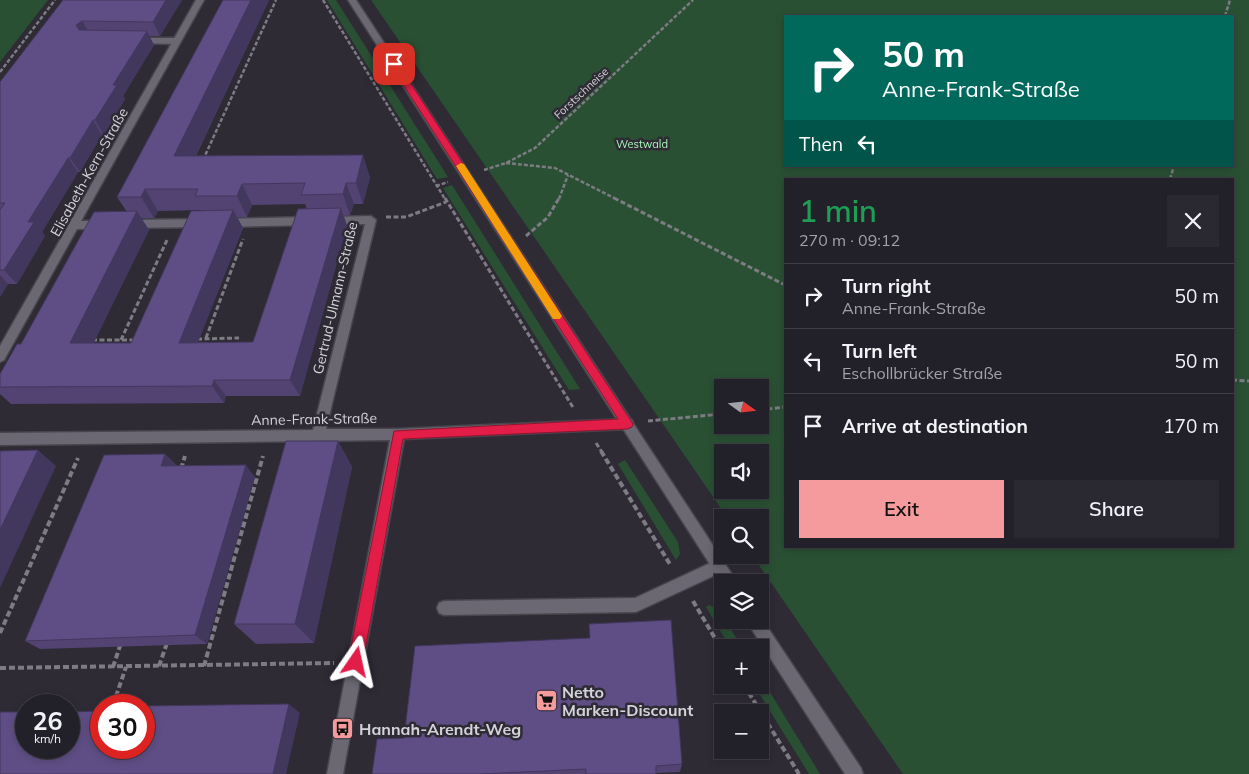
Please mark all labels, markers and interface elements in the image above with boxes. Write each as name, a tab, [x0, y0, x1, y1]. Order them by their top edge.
text: 50 m	[882, 32, 965, 76]
icon: right	[799, 35, 864, 100]
pin	[373, 43, 415, 85]
icon: arrive	[380, 50, 408, 78]
street label: Forstschneise	[551, 64, 611, 122]
text: Anne-Frank-Straße	[882, 75, 1080, 103]
street label: Elisabeth-Kern-Straße	[46, 105, 132, 239]
icon: left	[853, 130, 881, 158]
text: Then	[799, 132, 843, 156]
park label: Westwald	[616, 137, 668, 151]
text: 1 min	[799, 192, 877, 230]
button: close	[1167, 195, 1219, 247]
street label: Gertrud-Ulmann-Straße	[309, 220, 361, 376]
text: 270 m · 09:12	[799, 230, 900, 250]
text: Turn right	[842, 274, 931, 298]
icon: right	[799, 282, 827, 310]
text: 50 m	[1175, 284, 1219, 308]
text: Anne-Frank-Straße	[842, 298, 986, 318]
text: Turn left	[842, 339, 917, 363]
icon: left	[799, 347, 827, 375]
text: 50 m	[1175, 349, 1219, 373]
text: Eschollbrücker Straße	[842, 363, 1002, 383]
north arrow	[714, 379, 769, 434]
map controls	[714, 379, 769, 759]
street label: Anne-Frank-Straße	[251, 409, 377, 429]
icon: arrive	[799, 412, 827, 440]
text: Arrive at destination	[842, 414, 1028, 438]
text: 170 m	[1163, 414, 1219, 438]
button: sound	[714, 444, 769, 499]
button: Exit	[799, 480, 1004, 538]
button: Share	[1014, 480, 1219, 538]
button: search	[714, 509, 769, 564]
button: layers	[714, 574, 769, 629]
position arrow	[329, 635, 381, 687]
button: +	[714, 639, 769, 694]
place label: Netto Marken-Discount	[562, 682, 693, 720]
supermarket icon: Netto Marken-Discount	[534, 689, 558, 713]
speed limit sign: 30	[90, 694, 155, 759]
button: −	[714, 704, 769, 759]
text: 26	[32, 705, 63, 736]
bus stop icon: Hannah-Arendt-Weg	[331, 717, 355, 741]
place label: Hannah-Arendt-Weg	[359, 719, 521, 739]
text: km/h	[34, 731, 61, 746]

